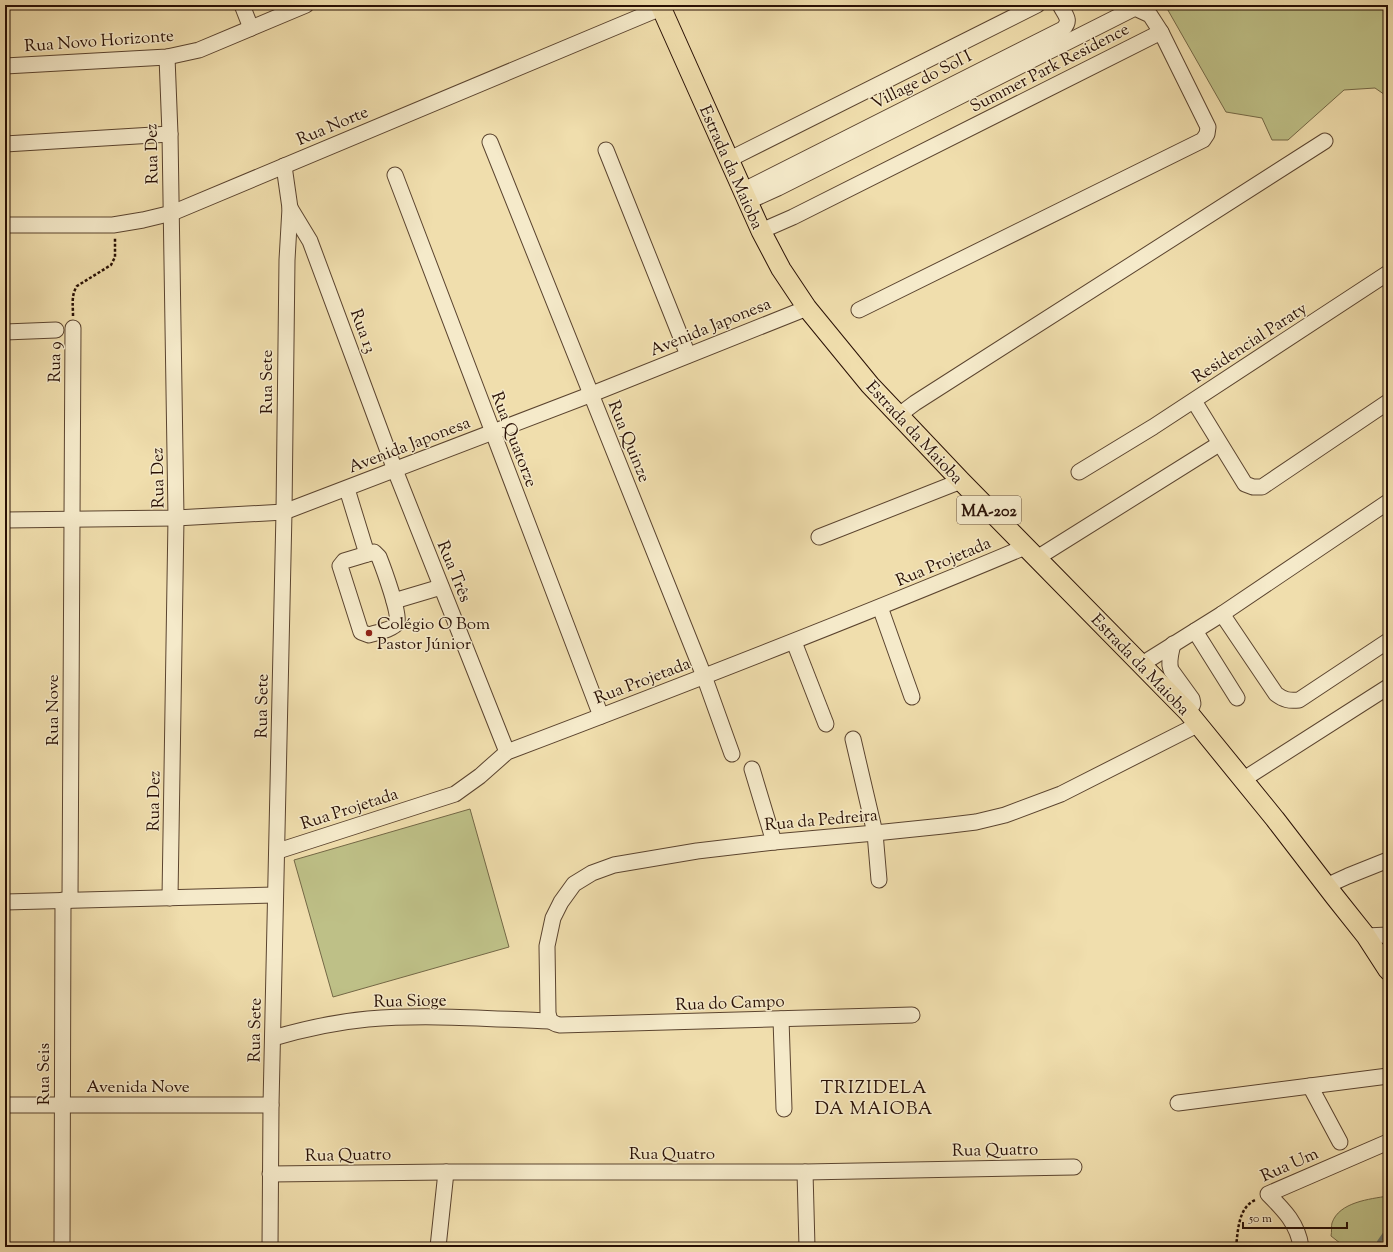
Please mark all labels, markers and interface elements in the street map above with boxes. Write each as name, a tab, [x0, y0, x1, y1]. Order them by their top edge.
street label: Summer Park Residence	[966, 18, 1134, 119]
street label: Rua Novo Horizonte	[24, 25, 175, 59]
street label: Village do Sol I	[867, 45, 977, 116]
street label: Rua Norte	[293, 101, 372, 153]
street label: Estrada da Maioba	[692, 102, 768, 234]
street label: Rua Dez	[140, 123, 166, 185]
street label: Avenida Japonesa	[647, 293, 775, 363]
street label: Residencial Paraty	[1188, 297, 1313, 390]
street label: Rua 13	[343, 306, 381, 357]
street label: Rua 9	[44, 341, 68, 383]
street label: Rua Sete	[256, 350, 280, 414]
street label: Estrada da Maioba	[859, 376, 968, 490]
street label: Rua Quatorze	[484, 388, 542, 491]
street label: Rua Quinze	[601, 397, 655, 486]
street label: Avenida Japonesa	[345, 412, 474, 480]
street label: Rua Dez	[146, 447, 172, 509]
road number: MA-202	[957, 496, 1021, 524]
street label: Rua Projetada	[892, 532, 995, 594]
street label: Rua Três	[430, 537, 476, 606]
street label: Estrada da Maioba	[1085, 609, 1195, 722]
place label: Colégio O Bom Pastor Júnior	[377, 613, 490, 657]
marker: Colégio O Bom Pastor Júnior	[364, 628, 374, 638]
street label: Rua Projetada	[591, 652, 694, 711]
street label: Rua Sete	[250, 673, 276, 739]
street label: Rua Nove	[42, 674, 66, 746]
street label: Rua Dez	[142, 770, 168, 832]
street label: Rua Projetada	[298, 783, 402, 837]
street label: Rua da Pedreira	[764, 804, 879, 838]
street label: Rua Sioge	[373, 989, 447, 1015]
street label: Rua do Campo	[675, 990, 785, 1018]
street label: Rua Sete	[243, 997, 269, 1063]
street label: Rua Seis	[33, 1042, 57, 1105]
street label: Avenida Nove	[86, 1076, 190, 1100]
district label: TRIZIDELA DA MAIOBA	[815, 1076, 933, 1123]
street label: Rua Quatro	[952, 1138, 1038, 1164]
street label: Rua Um	[1257, 1142, 1323, 1189]
street label: Rua Quatro	[305, 1143, 391, 1169]
street label: Rua Quatro	[629, 1143, 715, 1167]
scale bar	[1243, 1204, 1347, 1230]
text: 50 m	[1248, 1210, 1272, 1228]

